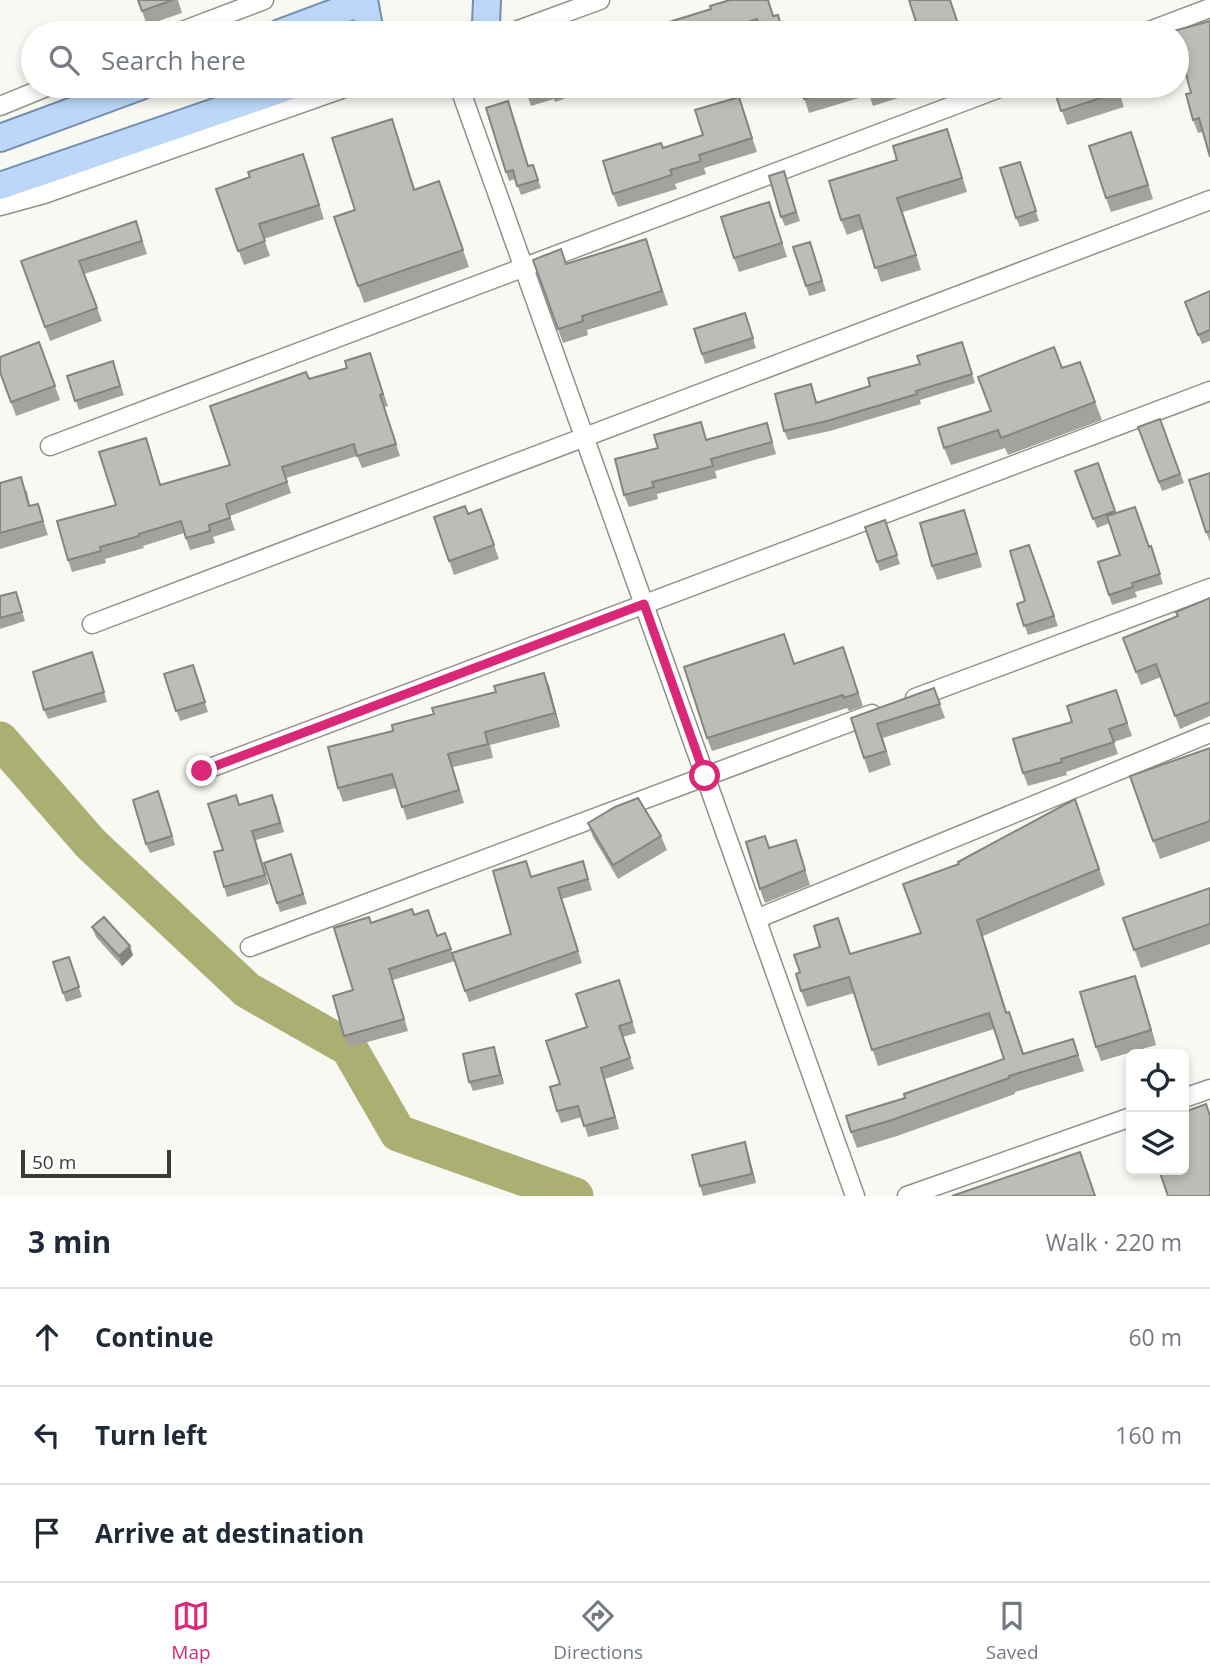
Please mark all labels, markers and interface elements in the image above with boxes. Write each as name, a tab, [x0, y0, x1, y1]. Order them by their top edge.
search box	[21, 21, 1189, 98]
icon: search	[45, 41, 83, 79]
text: Search here	[101, 42, 246, 78]
route end	[186, 755, 217, 786]
route start	[689, 760, 720, 791]
map controls	[1126, 1049, 1189, 1175]
button: locate	[1126, 1049, 1189, 1112]
button: layers	[1126, 1112, 1189, 1175]
scale bar	[21, 1147, 172, 1179]
text: 50 m	[32, 1149, 76, 1175]
text: 3 min	[28, 1221, 111, 1262]
text: Walk · 220 m	[1045, 1226, 1182, 1258]
icon: ahead	[28, 1318, 66, 1356]
text: Continue	[95, 1319, 214, 1355]
text: 60 m	[1128, 1321, 1182, 1353]
icon: left	[28, 1416, 66, 1454]
text: Turn left	[95, 1417, 207, 1453]
text: 160 m	[1115, 1419, 1182, 1451]
icon: arrive	[28, 1514, 66, 1552]
text: Arrive at destination	[95, 1515, 364, 1551]
tab: Map	[171, 1597, 211, 1665]
tab: Directions	[553, 1597, 643, 1665]
tab: Saved	[986, 1597, 1039, 1665]

